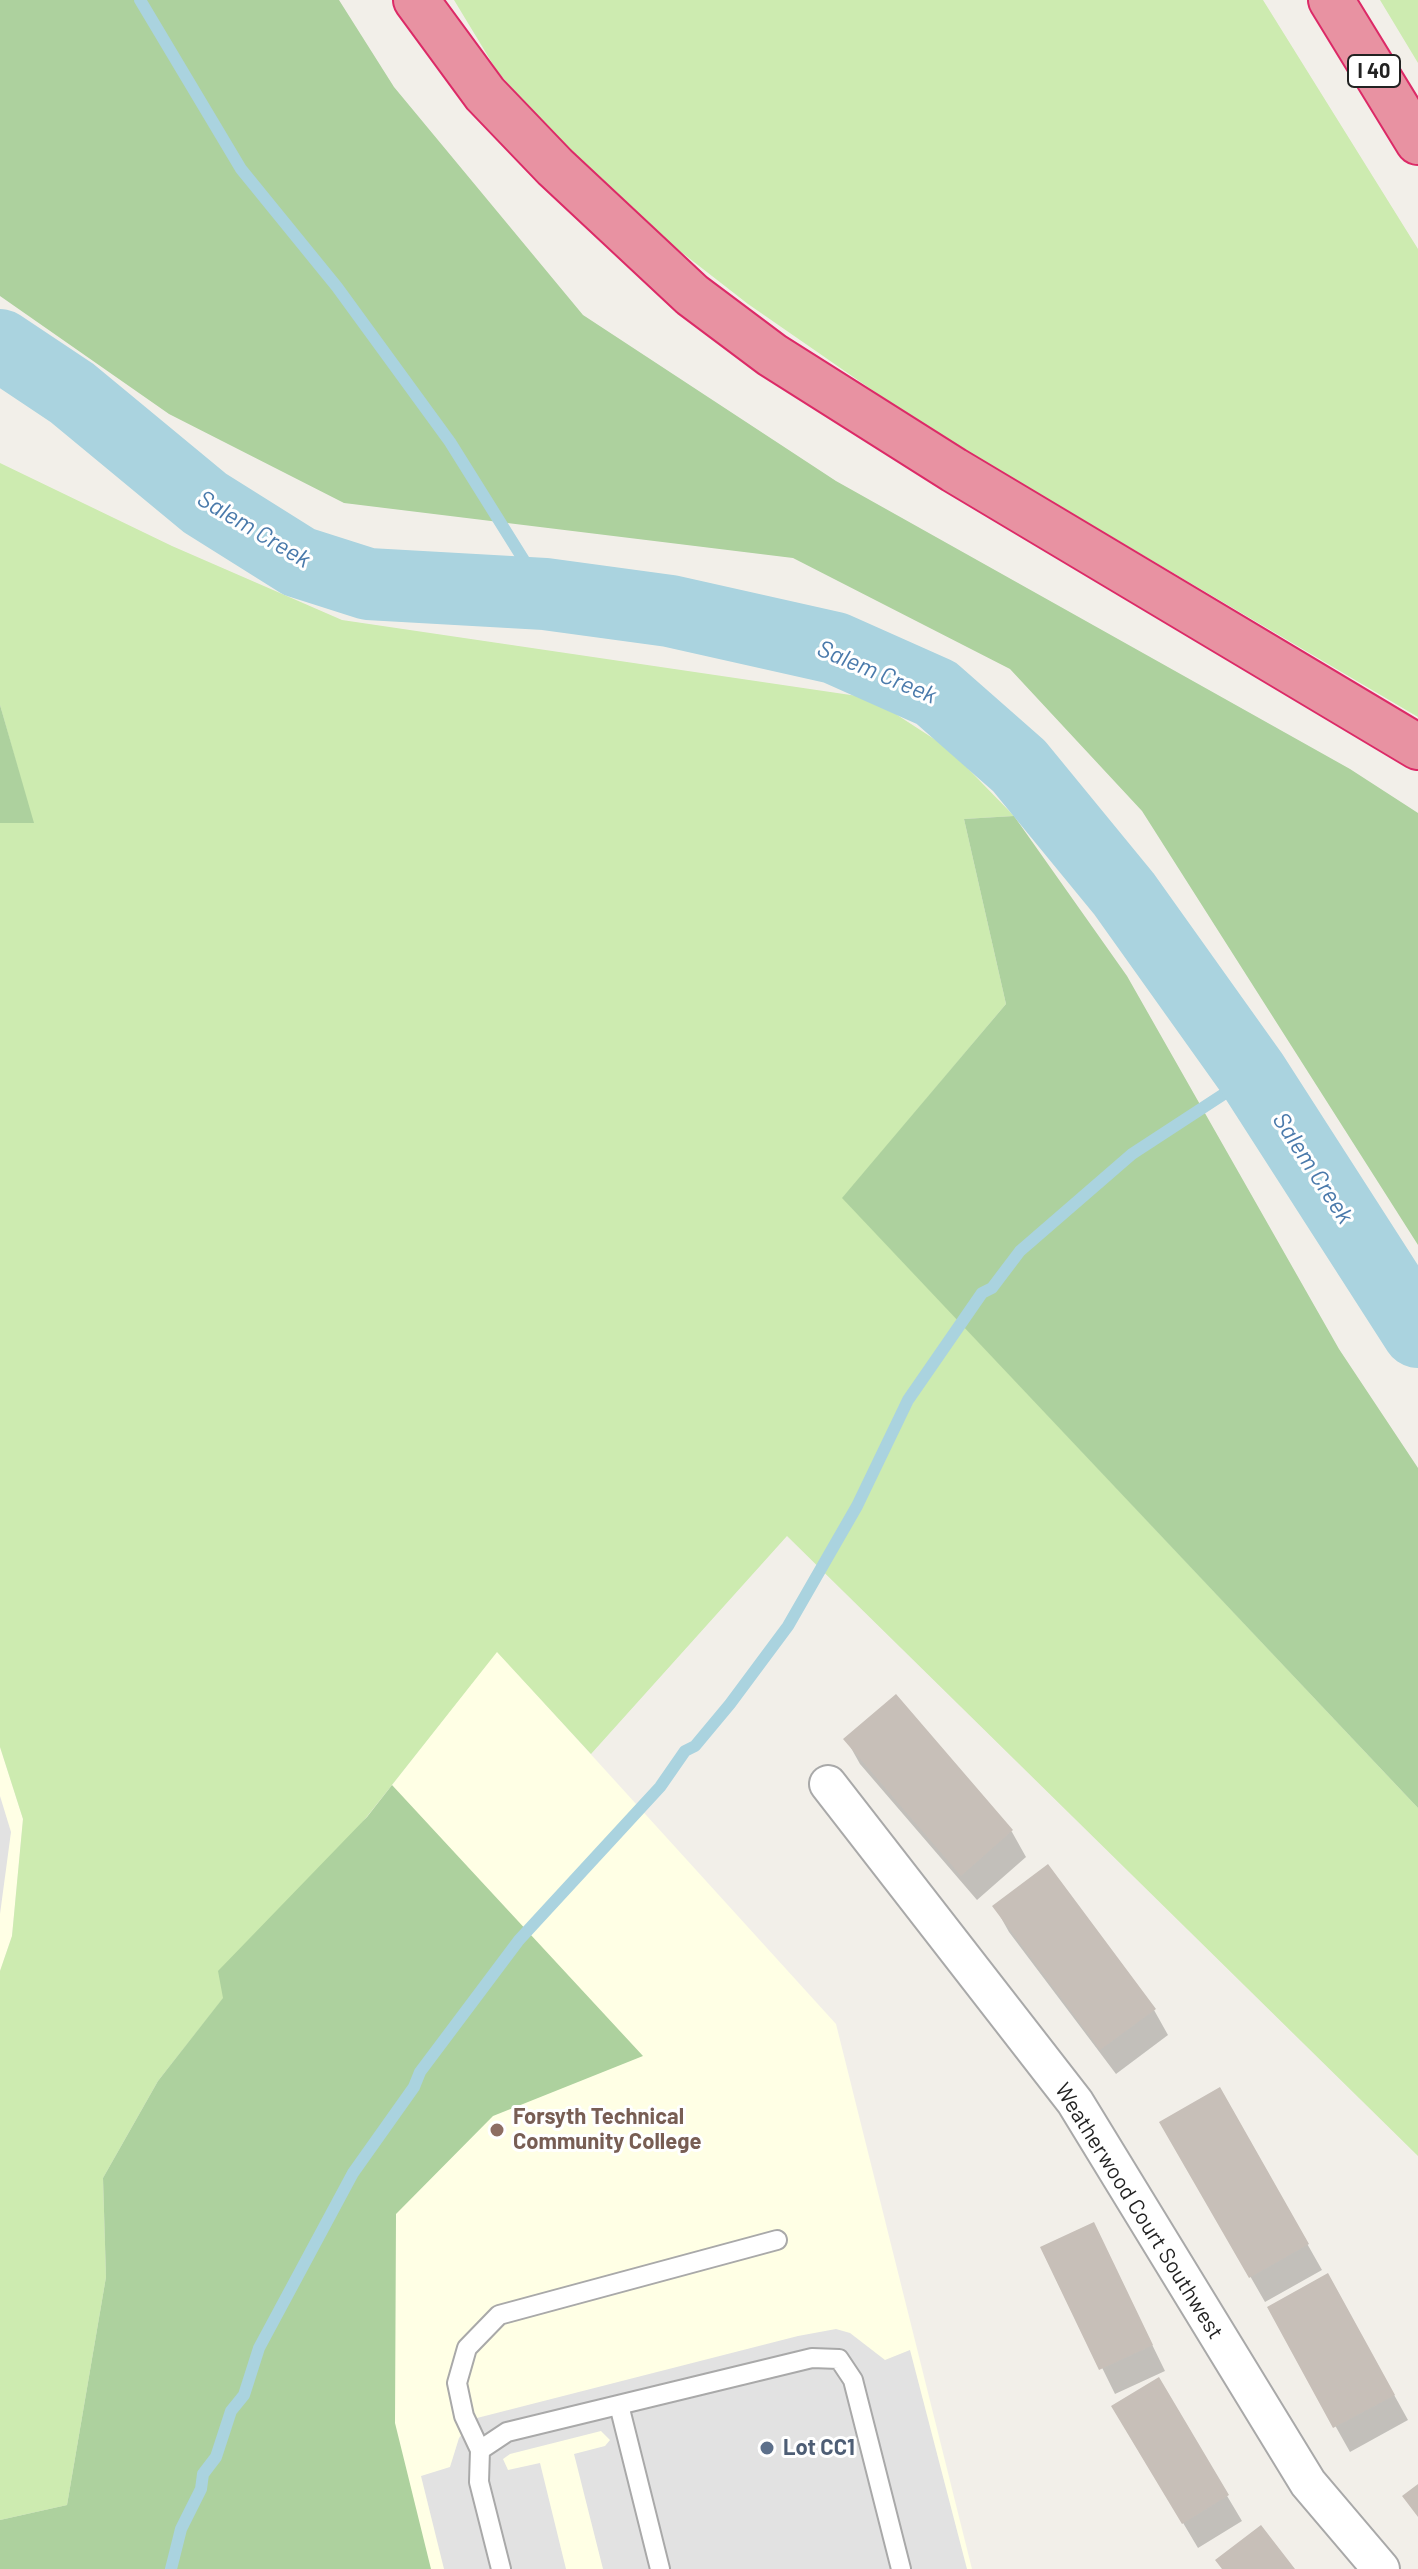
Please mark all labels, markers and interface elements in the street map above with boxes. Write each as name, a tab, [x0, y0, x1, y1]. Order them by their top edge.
road number: I 40	[1348, 55, 1400, 87]
water label: Salem Creek	[192, 484, 316, 574]
water label: Salem Creek	[813, 634, 941, 710]
water label: Salem Creek	[1266, 1107, 1360, 1229]
street label: Weatherwood Court Southwest	[1049, 2078, 1229, 2344]
place label: Forsyth Technical Community College	[513, 2104, 701, 2156]
marker: Forsyth Technical Community College	[488, 2121, 506, 2139]
place label: Lot CC1	[783, 2435, 855, 2461]
marker: Lot CC1	[758, 2439, 776, 2457]

